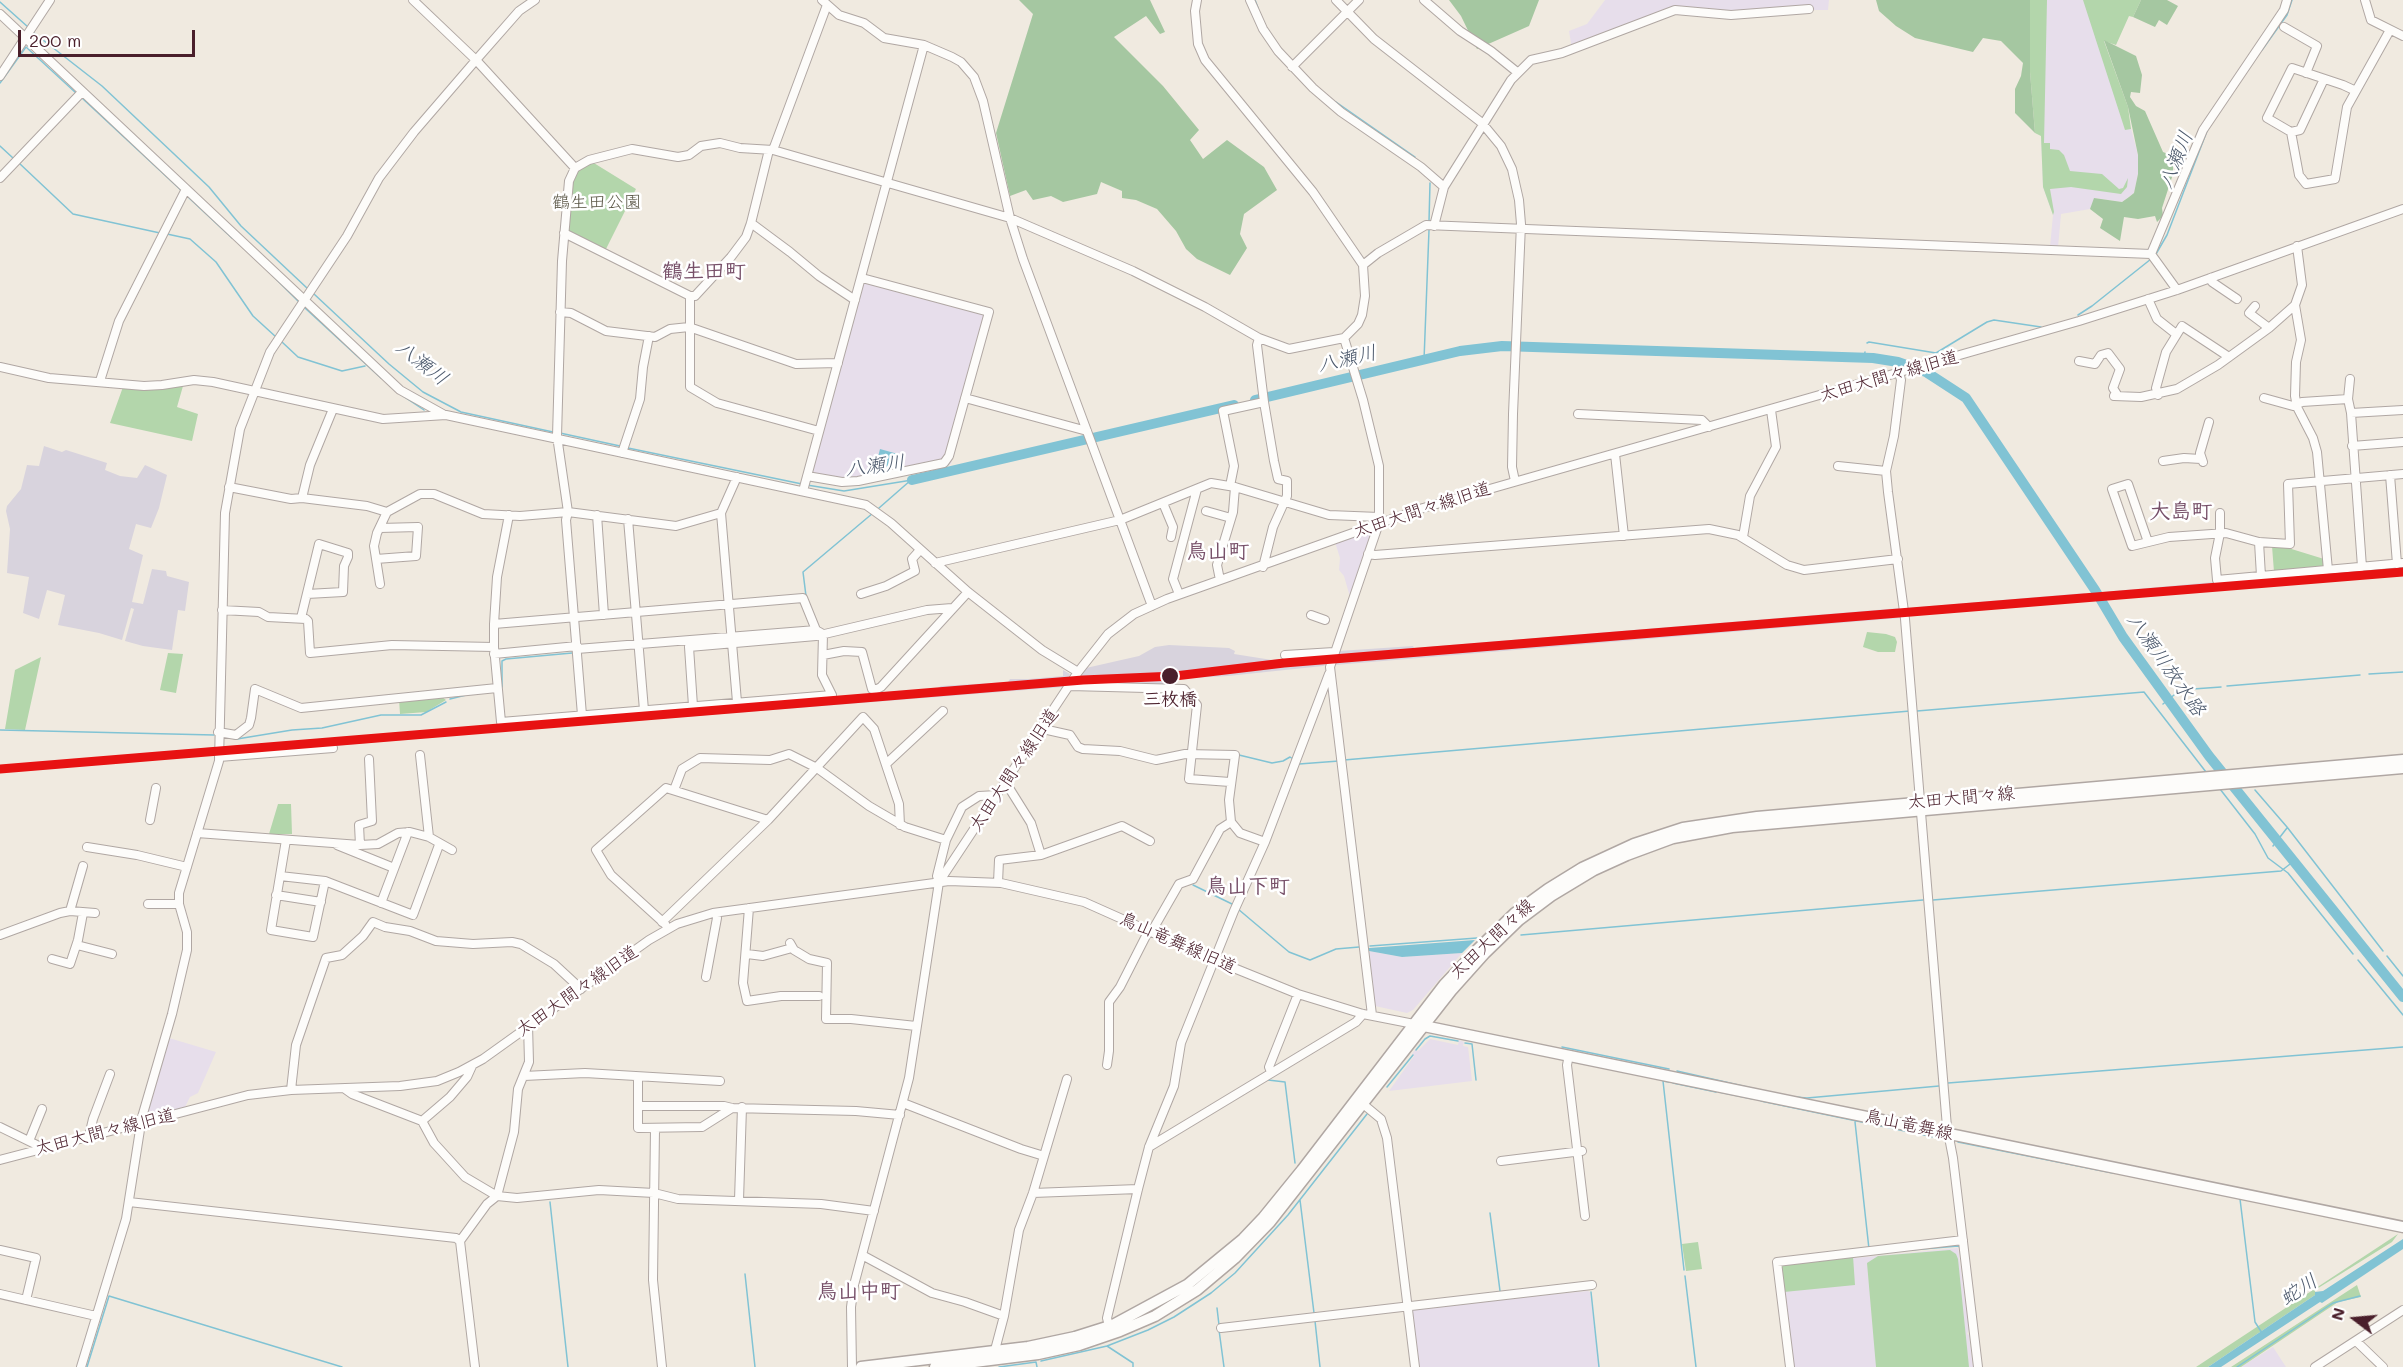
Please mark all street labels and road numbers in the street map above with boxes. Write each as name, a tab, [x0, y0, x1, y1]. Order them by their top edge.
street label: 太田大間々線旧道	[1817, 346, 1961, 406]
street label: 太田大間々線旧道	[1350, 477, 1494, 543]
street label: 太田大間々線旧道	[965, 704, 1063, 836]
street label: 太田大間々線	[1906, 783, 2016, 813]
street label: 太田大間々線	[1445, 894, 1539, 984]
street label: 鳥山竜舞線旧道	[1116, 908, 1240, 978]
street label: 太田大間々線旧道	[512, 941, 642, 1041]
street label: 太田大間々線旧道	[33, 1104, 177, 1160]
street label: 鳥山竜舞線	[1863, 1105, 1955, 1145]

